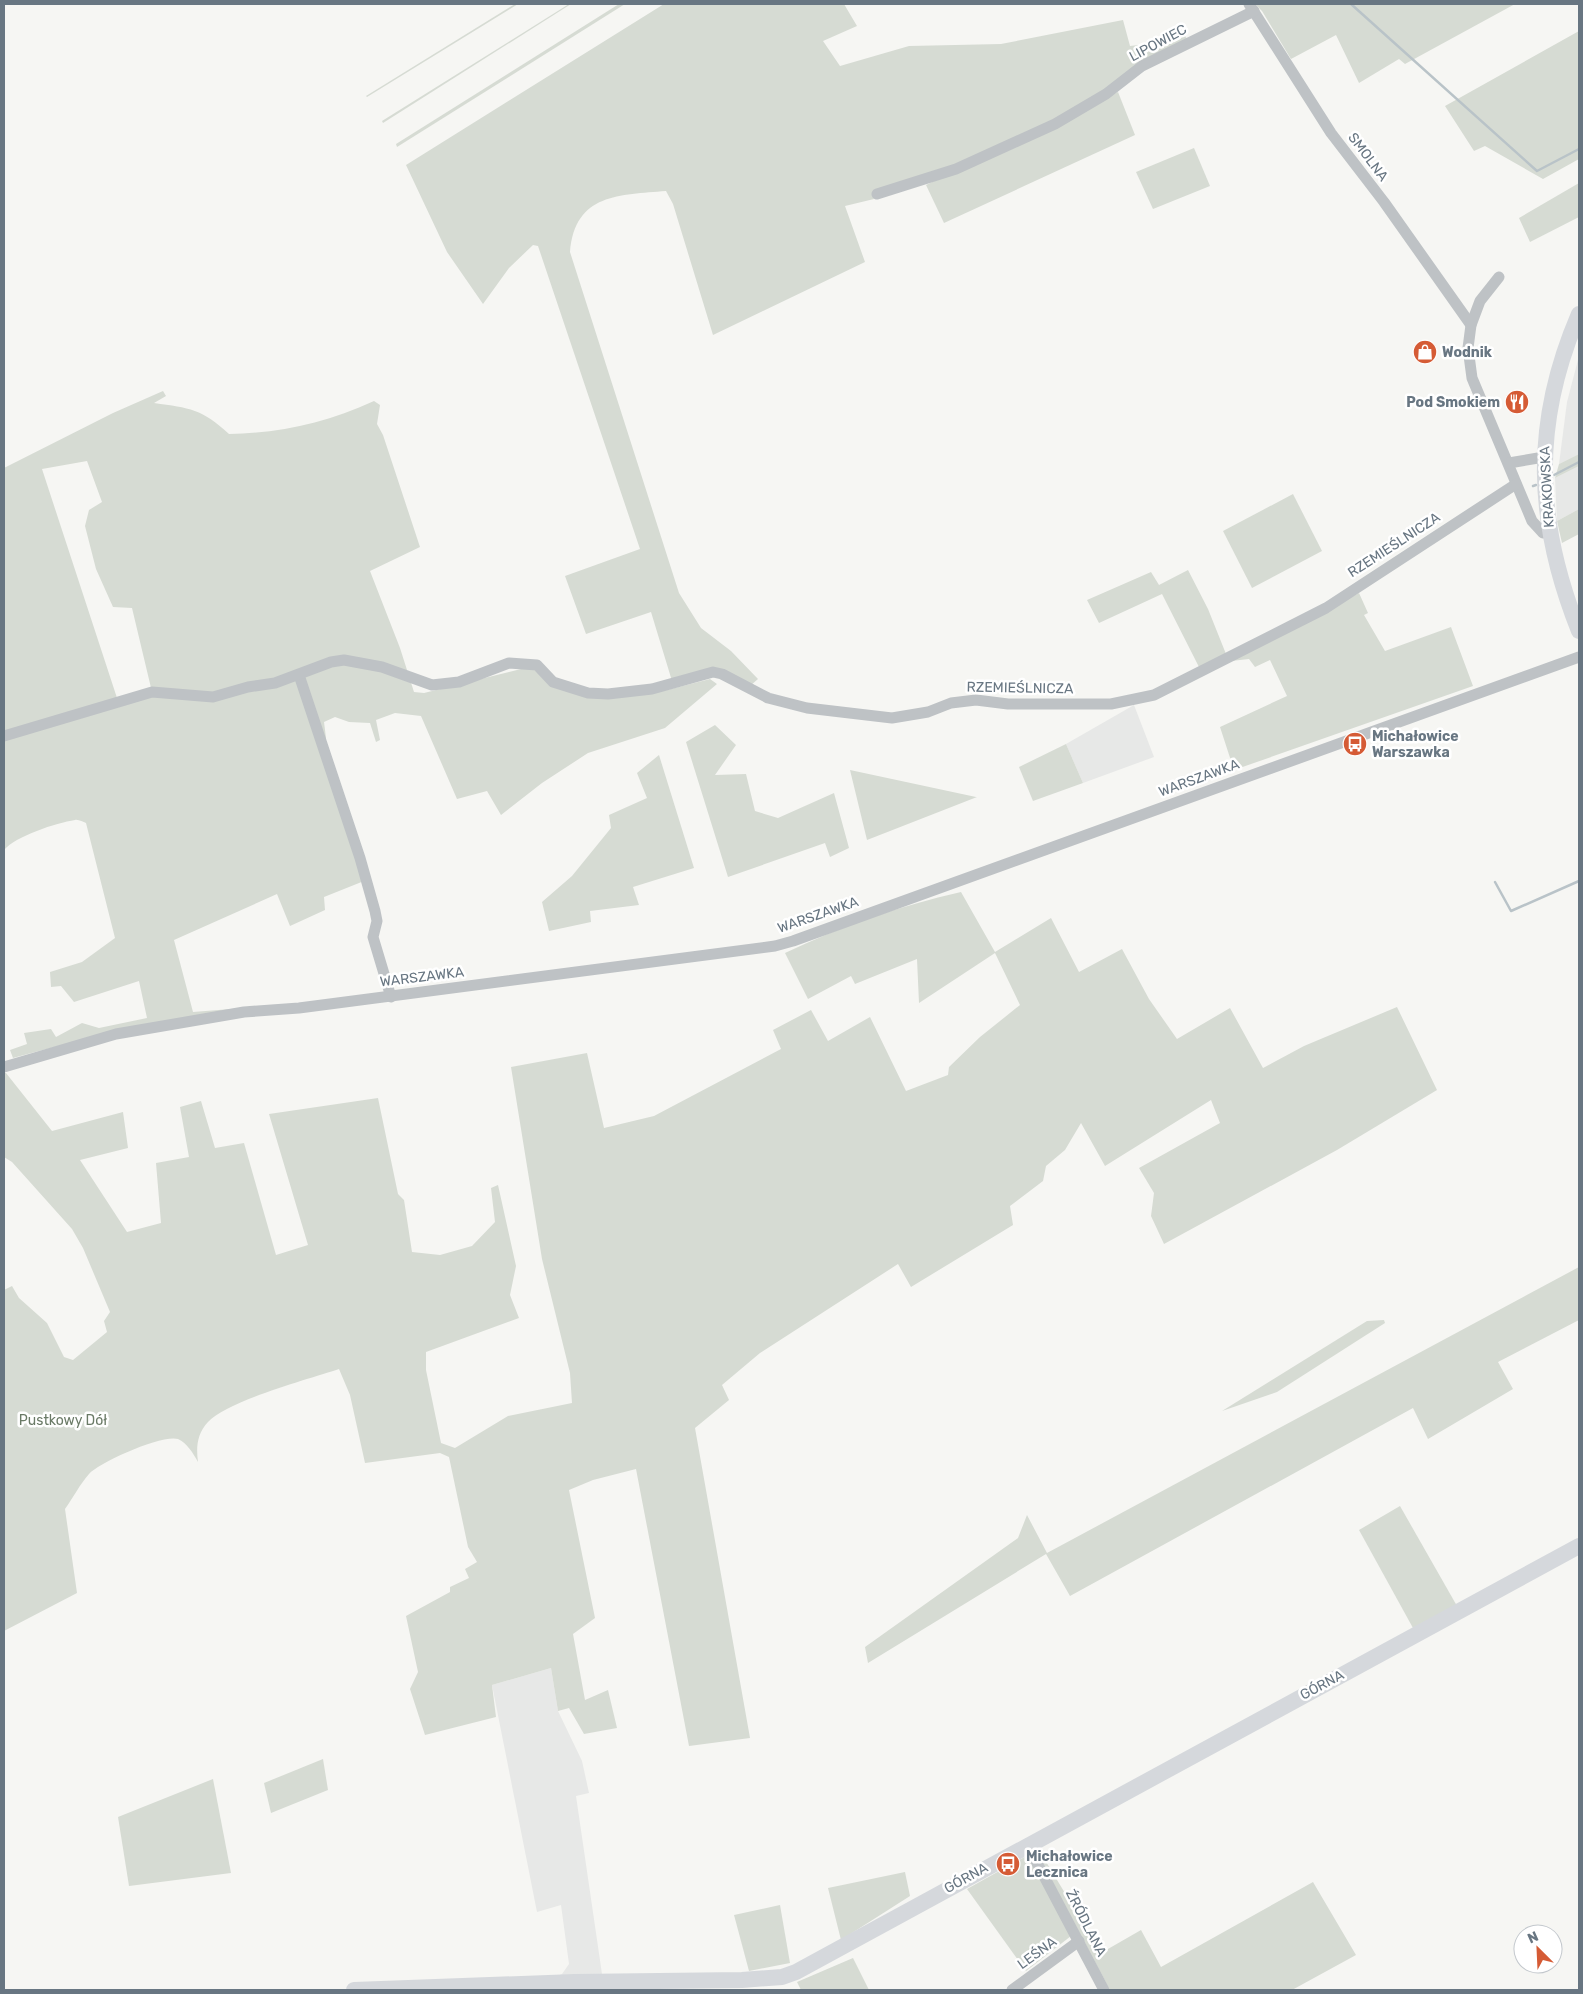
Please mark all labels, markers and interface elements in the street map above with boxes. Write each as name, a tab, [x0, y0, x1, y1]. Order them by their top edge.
street label: LIPOWIEC	[1126, 21, 1190, 65]
street label: SMOLNA	[1344, 129, 1392, 185]
shop icon: Wodnik	[1412, 339, 1438, 365]
place label: Wodnik	[1442, 344, 1493, 361]
restaurant icon: Pod Smokiem	[1504, 389, 1530, 415]
place label: Pod Smokiem	[1406, 394, 1500, 411]
street label: KRAKOWSKA	[1536, 445, 1558, 528]
street label: RZEMIEŚLNICZA	[1344, 508, 1444, 581]
street label: RZEMIEŚLNICZA	[966, 678, 1074, 697]
place label: Michałowice Warszawka	[1372, 728, 1459, 761]
bus stop icon: Michałowice Warszawka	[1342, 731, 1368, 757]
street label: WARSZAWKA	[1156, 755, 1242, 800]
street label: WARSZAWKA	[775, 893, 861, 937]
street label: WARSZAWKA	[379, 963, 466, 991]
park label: Pustkowy Dół	[19, 1412, 107, 1429]
street label: GÓRNA	[1297, 1665, 1347, 1704]
place label: Michałowice Lecznica	[1026, 1848, 1113, 1881]
bus stop icon: Michałowice Lecznica	[995, 1851, 1021, 1877]
street label: GÓRNA	[941, 1858, 991, 1897]
street label: ŹRÓDLANA	[1062, 1886, 1111, 1960]
north arrow	[1513, 1924, 1563, 1974]
text: N	[1525, 1928, 1541, 1947]
street label: LEŚNA	[1014, 1932, 1060, 1973]

